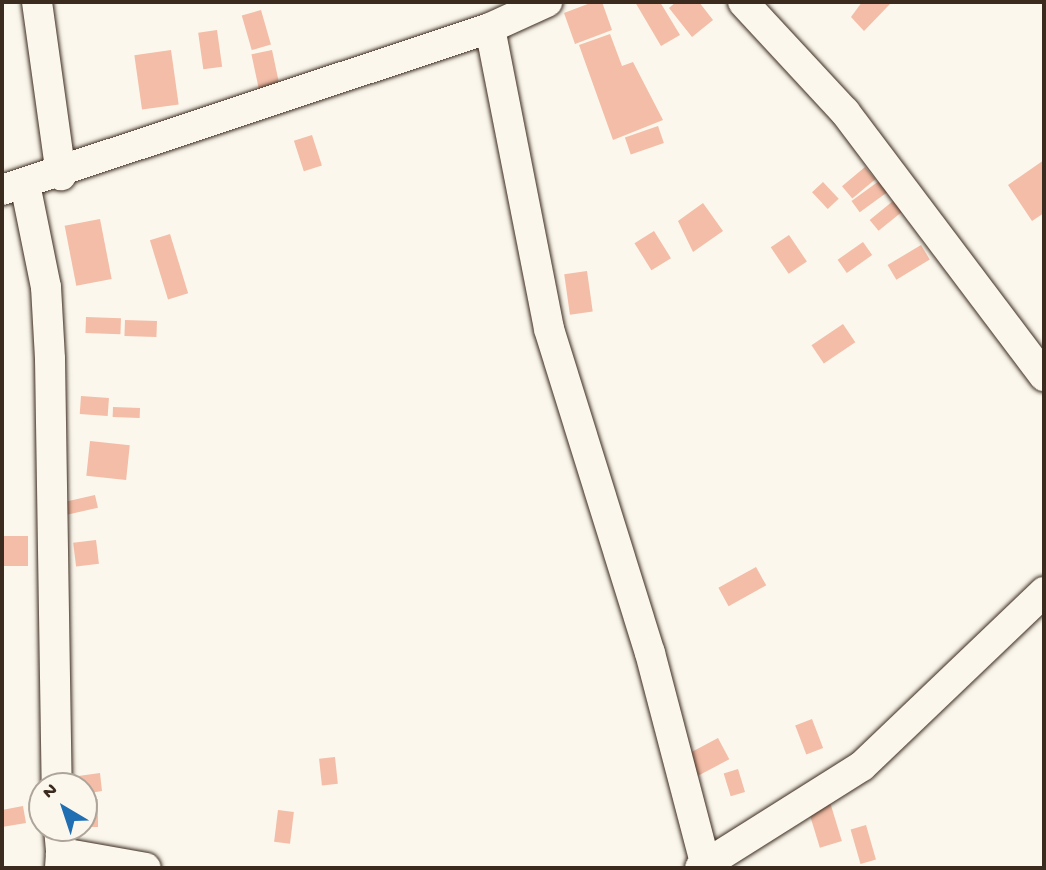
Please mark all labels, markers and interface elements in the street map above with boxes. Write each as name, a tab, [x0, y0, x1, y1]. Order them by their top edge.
north arrow	[28, 772, 98, 842]
text: N	[39, 779, 63, 805]

